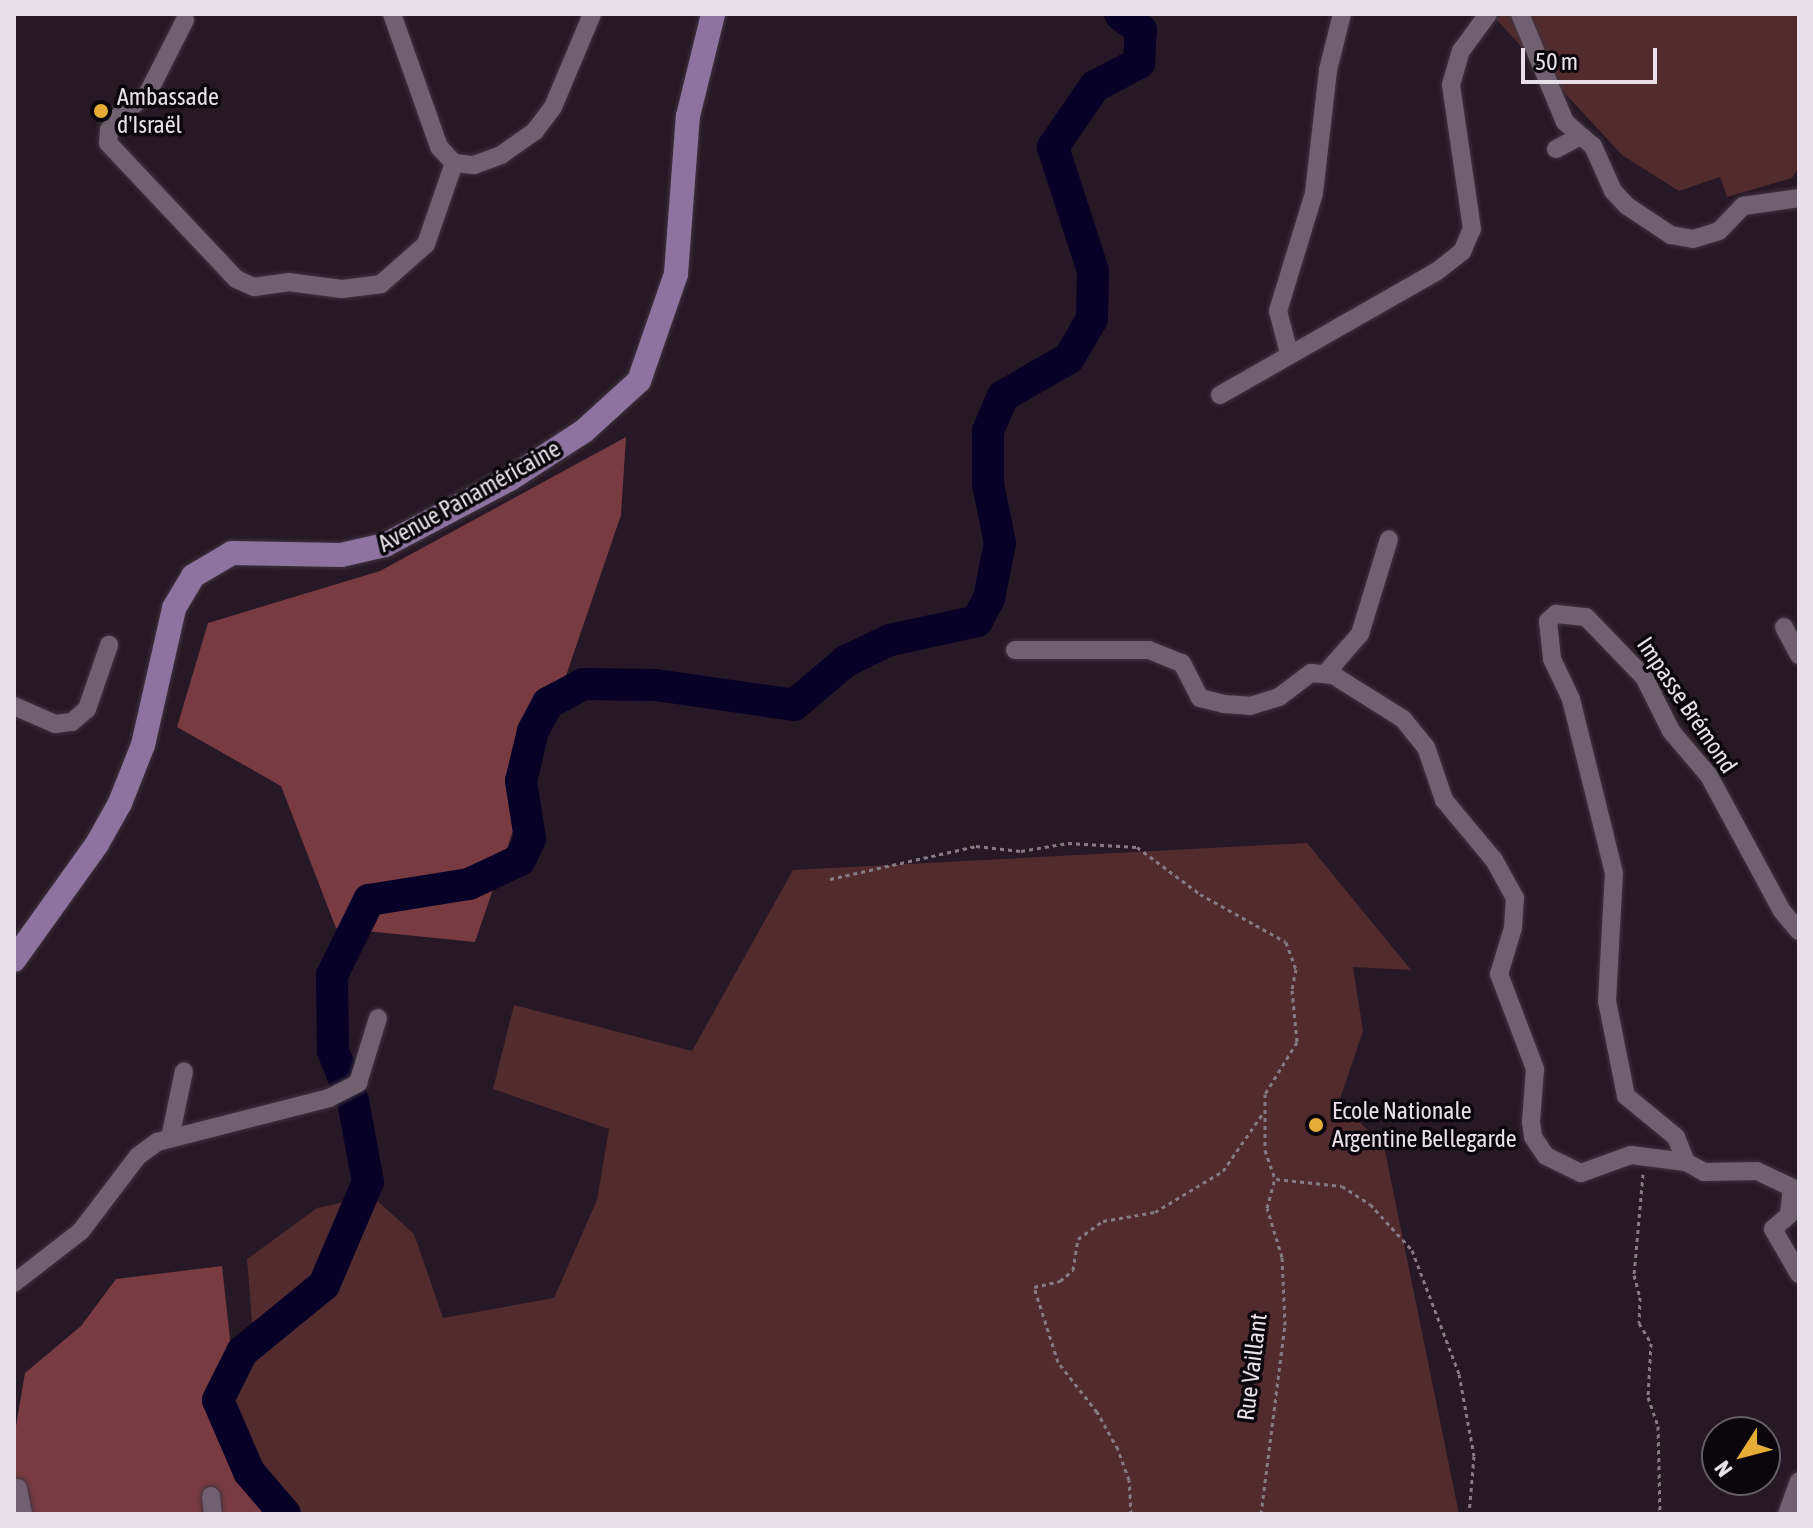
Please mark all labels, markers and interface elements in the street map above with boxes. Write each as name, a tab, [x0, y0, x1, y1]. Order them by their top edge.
scale bar	[1525, 32, 1661, 82]
text: 50 m	[1535, 48, 1578, 75]
place label: Ambassade d'Israël	[117, 83, 219, 139]
marker: Ambassade d'Israël	[92, 102, 110, 120]
street label: Avenue Panaméricaine	[373, 434, 565, 558]
street label: Impasse Brémond	[1631, 631, 1743, 779]
place label: Ecole Nationale Argentine Bellegarde	[1332, 1097, 1517, 1153]
marker: Ecole Nationale Argentine Bellegarde	[1307, 1116, 1325, 1134]
street label: Rue Vaillant	[1231, 1312, 1273, 1422]
north arrow	[1701, 1416, 1781, 1496]
text: N	[1709, 1456, 1738, 1482]

